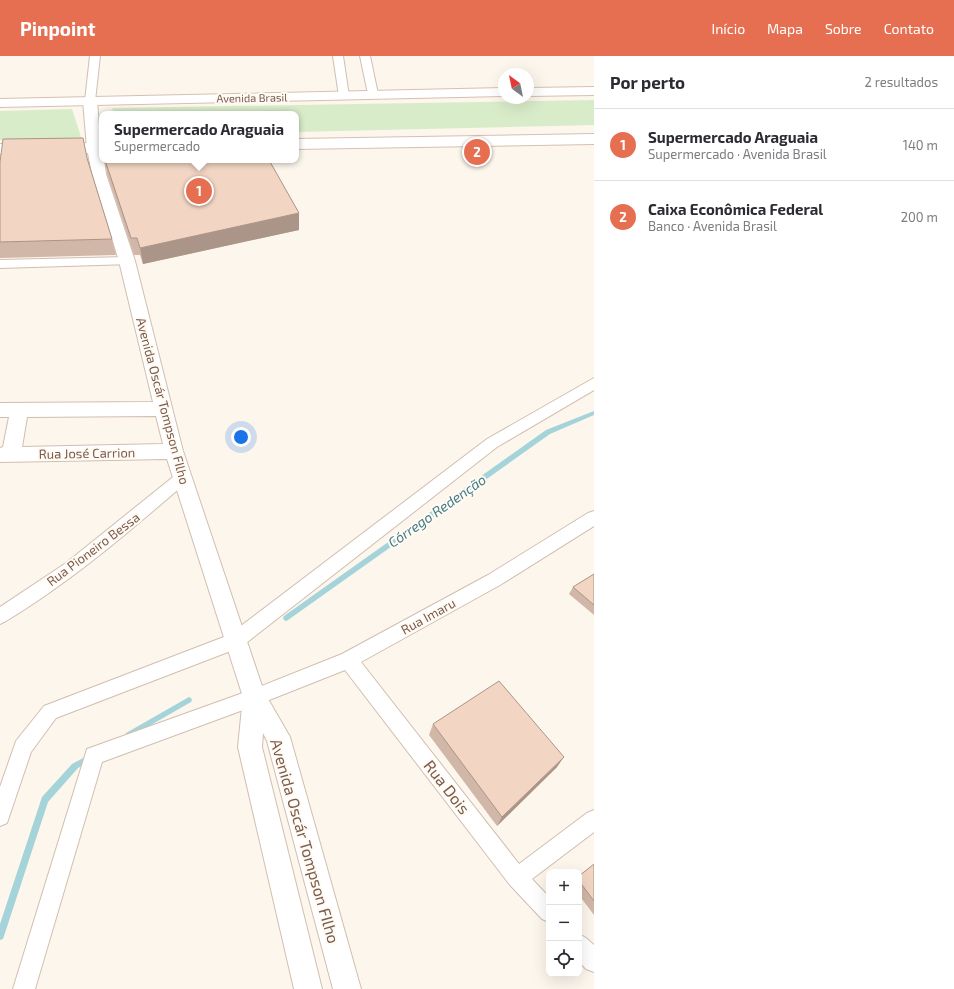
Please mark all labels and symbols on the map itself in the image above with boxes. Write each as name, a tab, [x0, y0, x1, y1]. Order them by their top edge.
north arrow	[498, 68, 534, 104]
street label: Avenida Brasil	[216, 90, 288, 105]
pin: 2	[464, 137, 490, 167]
pin: 1	[186, 176, 212, 206]
street label: Avenida Oscár Tompson FIlho	[133, 316, 193, 486]
your location	[231, 427, 251, 447]
street label: Rua José Carrion	[39, 444, 135, 462]
water label: Córrego Redenção	[384, 470, 490, 552]
street label: Rua Pioneiro Bessa	[43, 509, 143, 589]
street label: Rua Imaru	[398, 594, 458, 638]
street label: Avenida Oscár Tompson FIlho	[267, 736, 344, 945]
street label: Rua Dois	[420, 756, 474, 817]

